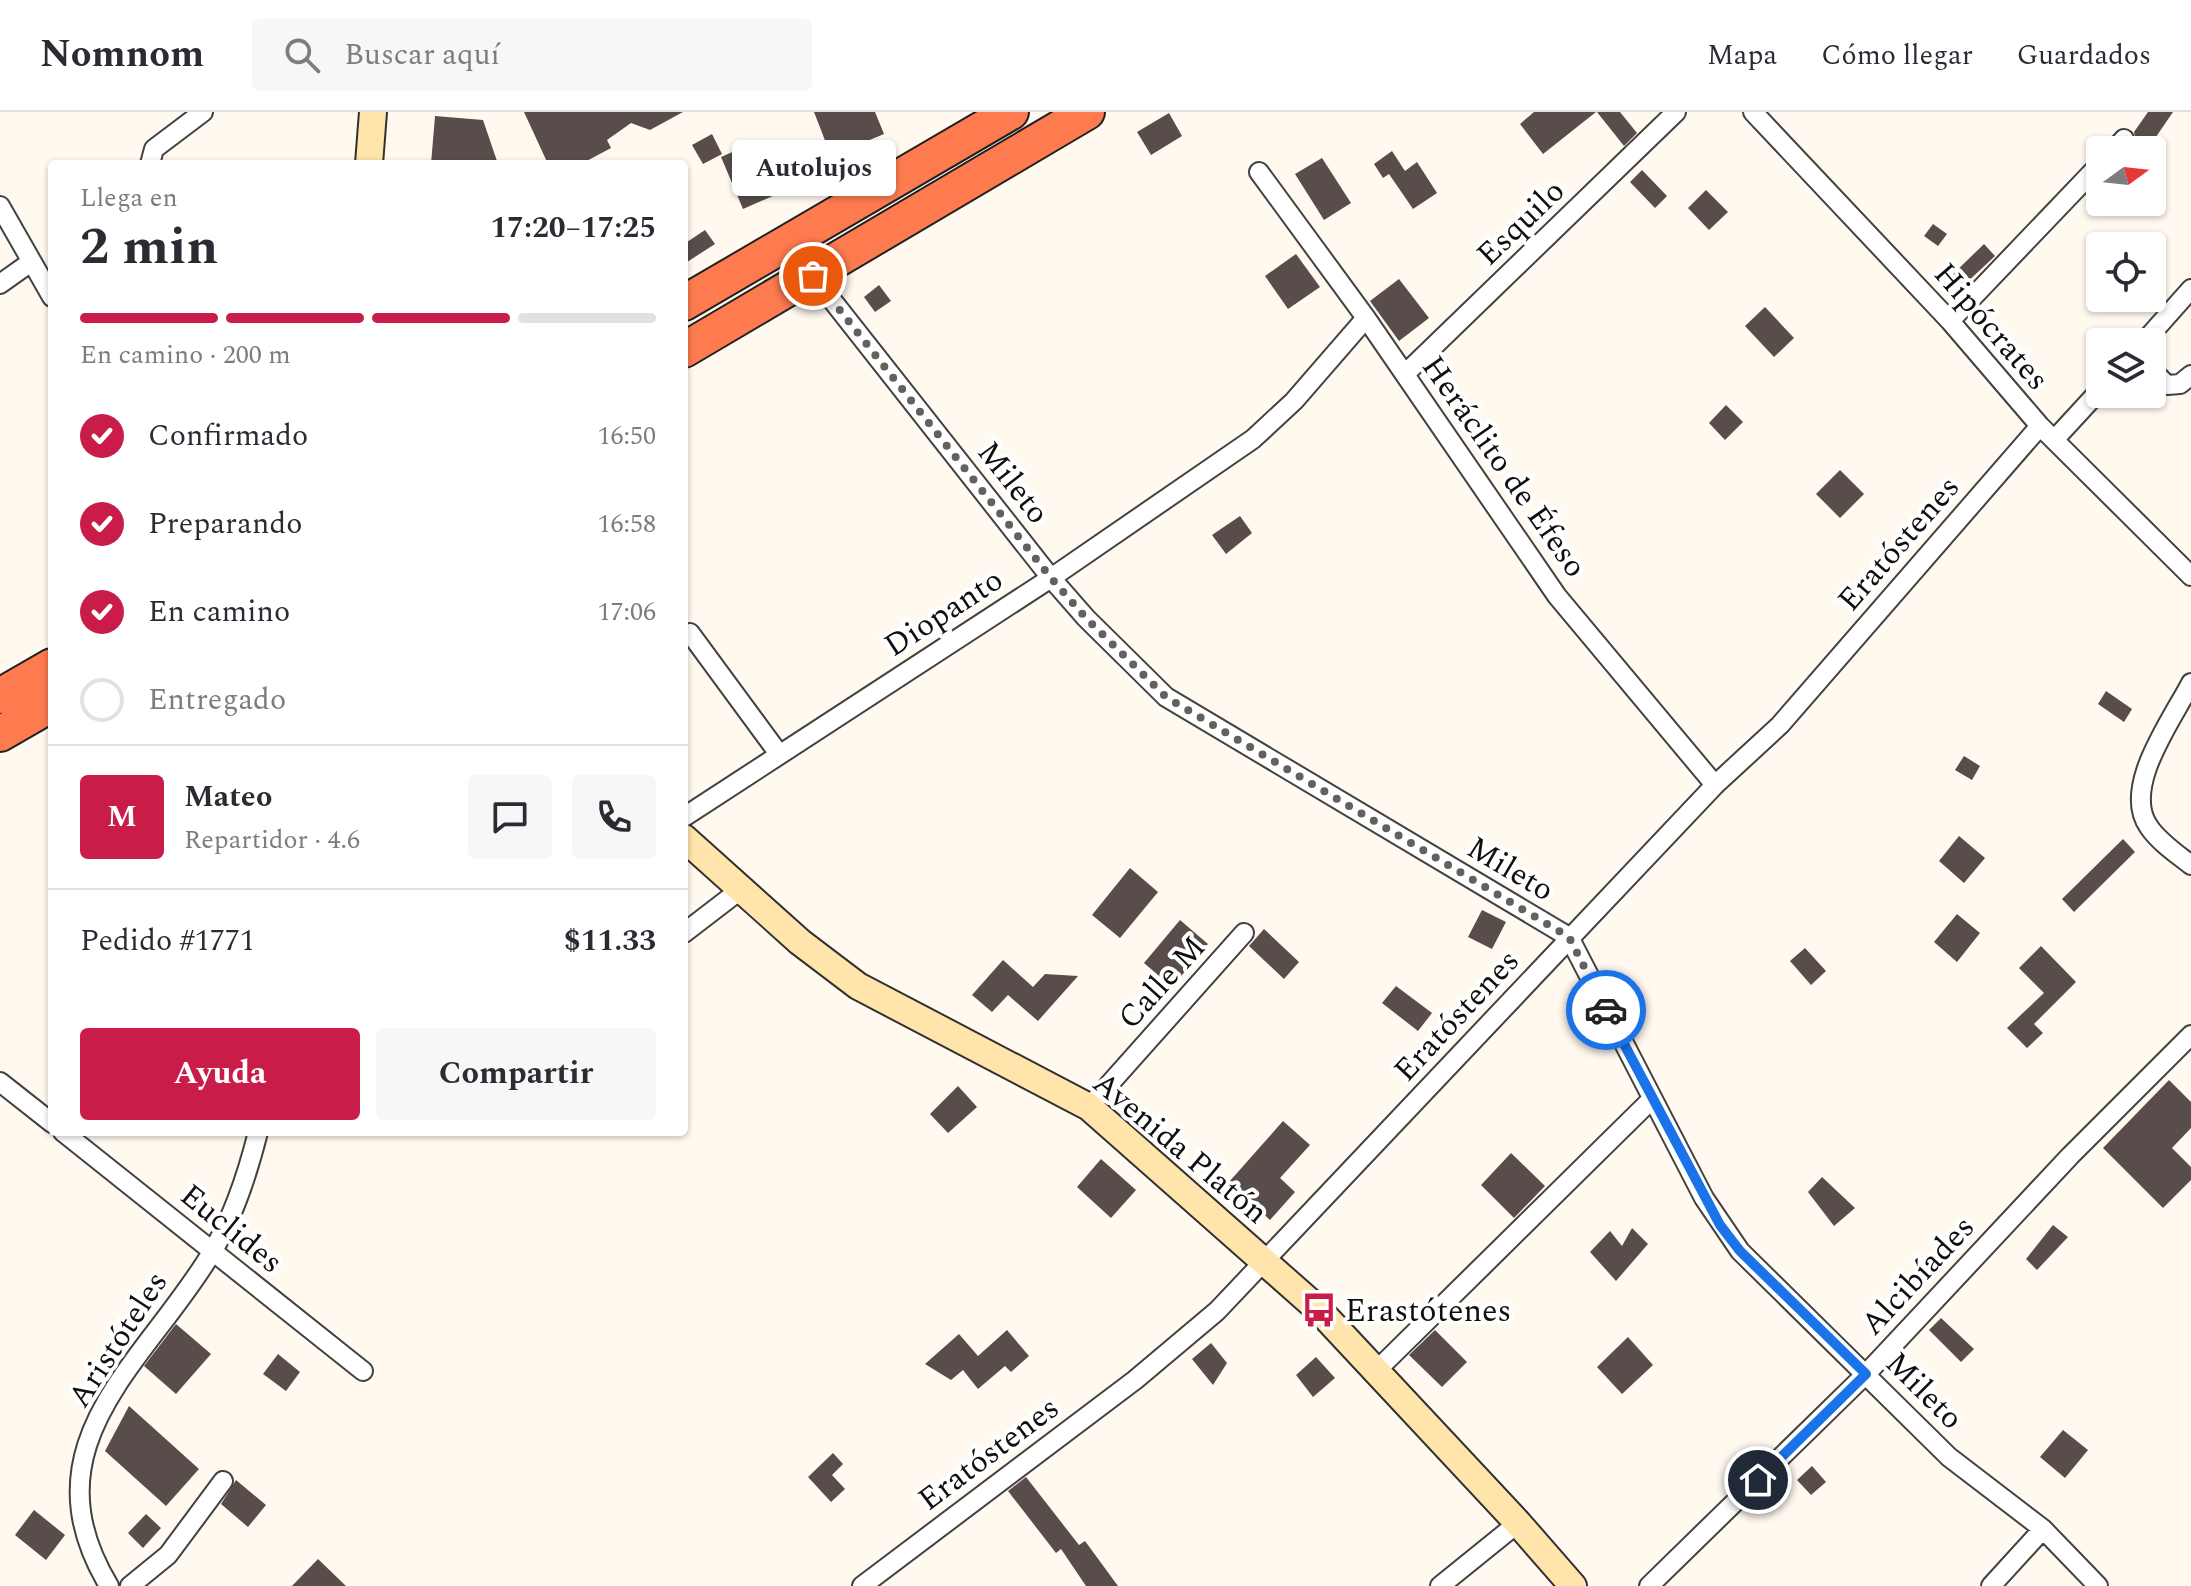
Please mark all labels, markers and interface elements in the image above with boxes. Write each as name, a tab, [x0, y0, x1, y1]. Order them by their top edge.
search box	[252, 19, 812, 91]
text: Nomnom	[40, 26, 204, 84]
text: Buscar aquí	[344, 32, 500, 78]
icon: search	[280, 33, 324, 77]
text: Mapa	[1707, 34, 1777, 77]
text: Cómo llegar	[1821, 34, 1973, 77]
text: Guardados	[2017, 34, 2151, 77]
north arrow	[2086, 136, 2166, 216]
map controls	[2086, 136, 2166, 408]
callout: Autolujos	[731, 140, 895, 196]
text: Autolujos	[756, 148, 872, 188]
street label: Esquilo	[1465, 168, 1577, 278]
text: Llega en	[80, 178, 178, 218]
text: 17:20–17:25	[490, 205, 656, 251]
text: 2 min	[80, 208, 218, 287]
button: locate	[2086, 232, 2166, 312]
pin	[779, 242, 847, 310]
street label: Hipócrates	[1921, 252, 2061, 402]
icon: bag	[791, 254, 835, 298]
button: layers	[2086, 328, 2166, 408]
text: En camino · 200 m	[80, 335, 291, 375]
street label: Heráclito de Éfeso	[1409, 346, 1599, 588]
text: Confirmado	[148, 413, 308, 459]
icon: check	[80, 414, 124, 458]
text: 16:50	[597, 416, 656, 456]
street label: Mileto	[965, 431, 1061, 535]
street label: Eratóstenes	[1826, 465, 1972, 623]
text: Preparando	[148, 501, 302, 547]
icon: check	[80, 502, 124, 546]
text: 16:58	[597, 504, 656, 544]
street label: Diopanto	[875, 556, 1013, 670]
text: En camino	[148, 589, 290, 635]
icon: check	[80, 590, 124, 634]
text: 17:06	[597, 592, 656, 632]
text: Entregado	[148, 677, 286, 723]
text: Mateo	[184, 774, 272, 820]
button: chat	[468, 775, 552, 859]
button: phone	[572, 775, 656, 859]
text: M	[107, 794, 137, 840]
text: Repartidor · 4.6	[184, 820, 360, 860]
street label: Mileto	[1457, 824, 1563, 915]
text: Pedido #1771	[80, 918, 255, 964]
text: $11.33	[564, 918, 656, 964]
street label: Calle M	[1107, 925, 1218, 1041]
street label: Eratóstenes	[1382, 938, 1532, 1094]
courier	[1566, 970, 1646, 1050]
icon: car	[1584, 988, 1628, 1032]
button: Ayuda	[80, 1028, 360, 1120]
button: Compartir	[376, 1028, 656, 1120]
street label: Avenida Platón	[1081, 1060, 1279, 1236]
street label: Euclides	[169, 1172, 293, 1286]
street label: Alcibíades	[1849, 1205, 1987, 1347]
street label: Aristóteles	[56, 1262, 181, 1418]
place label: Erastótenes	[1345, 1287, 1511, 1336]
bus stop icon: Erastótenes	[1300, 1291, 1338, 1329]
street label: Mileto	[1873, 1340, 1975, 1442]
street label: Eratóstenes	[908, 1385, 1070, 1524]
pin	[1724, 1446, 1792, 1514]
icon: home	[1736, 1458, 1780, 1502]

